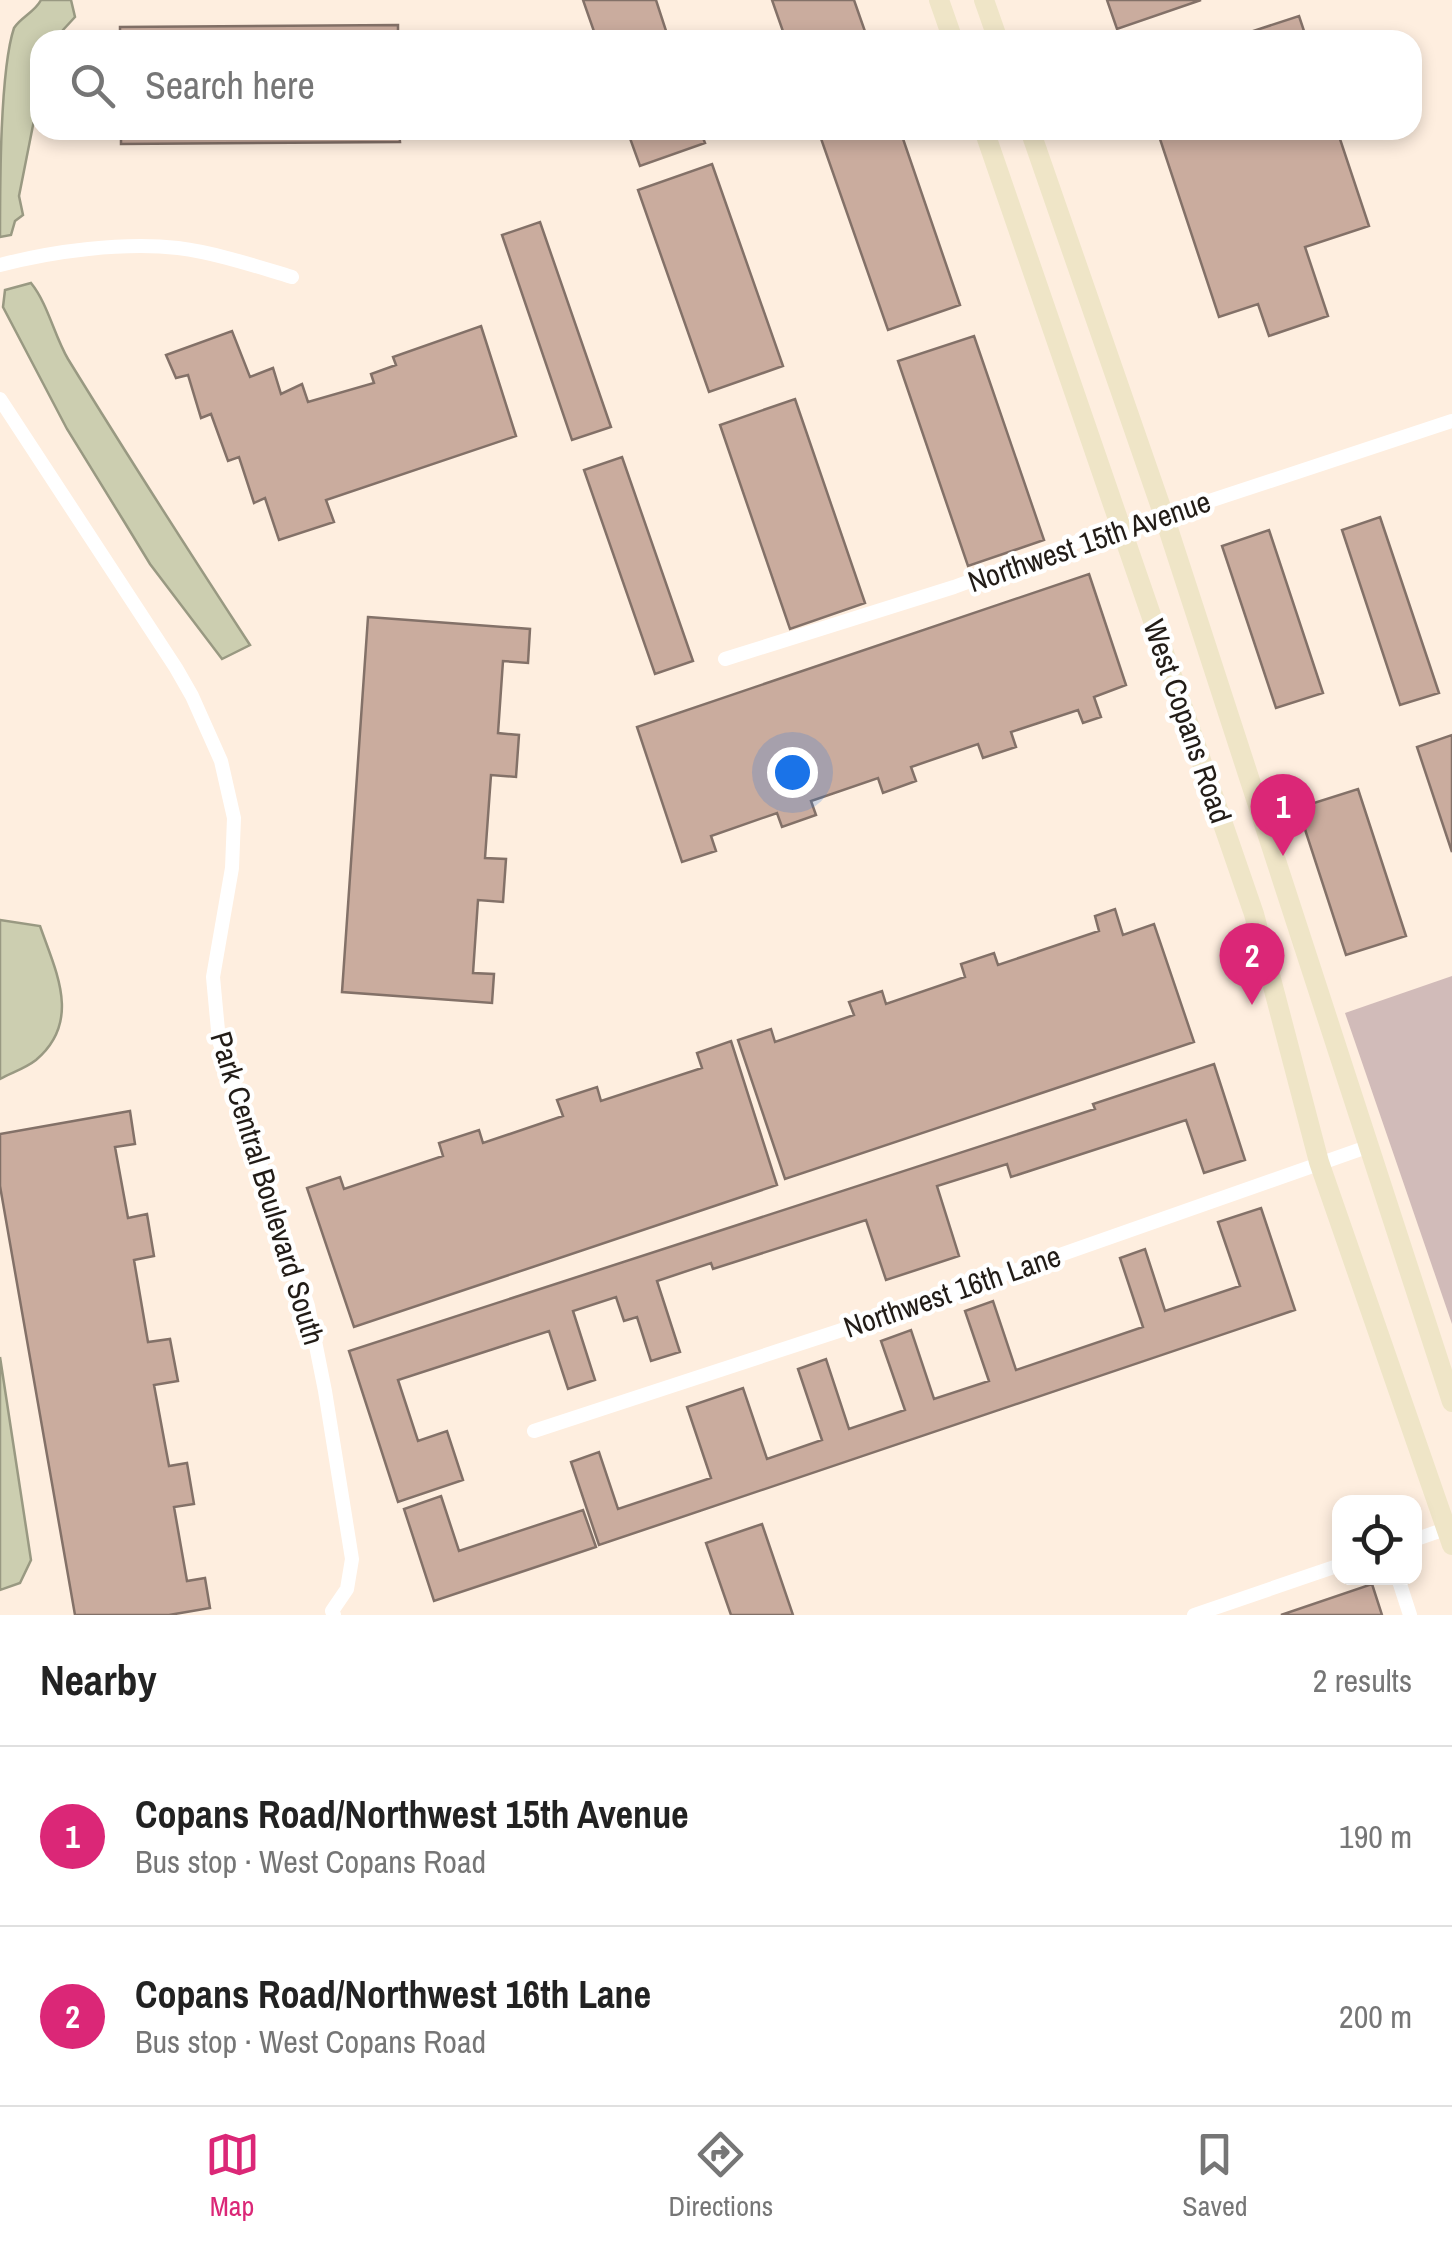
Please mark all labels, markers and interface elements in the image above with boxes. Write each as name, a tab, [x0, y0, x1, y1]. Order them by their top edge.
search box	[30, 30, 1422, 140]
icon: search	[65, 58, 120, 113]
text: Search here	[145, 60, 315, 111]
street label: Northwest 15th Avenue	[962, 481, 1216, 601]
street label: West Copans Road	[1134, 614, 1242, 828]
your location	[767, 747, 818, 798]
pin: 1	[1250, 774, 1316, 856]
pin: 2	[1220, 922, 1284, 1005]
street label: Park Central Boulevard South	[201, 1027, 335, 1349]
street label: Northwest 16th Lane	[838, 1235, 1066, 1347]
map controls	[1332, 1495, 1422, 1585]
button: locate	[1332, 1495, 1422, 1585]
text: Nearby	[40, 1652, 157, 1708]
text: 2 results	[1313, 1659, 1412, 1702]
text: Copans Road/Northwest 15th Avenue	[135, 1789, 689, 1840]
text: 1	[65, 1815, 80, 1858]
text: 190 m	[1339, 1815, 1412, 1858]
text: Bus stop · West Copans Road	[135, 1840, 486, 1883]
text: Copans Road/Northwest 16th Lane	[135, 1969, 651, 2020]
text: 2	[65, 1995, 80, 2038]
text: 200 m	[1339, 1995, 1412, 2038]
text: Bus stop · West Copans Road	[135, 2020, 486, 2063]
tab: Map	[205, 2127, 260, 2225]
tab: Directions	[669, 2127, 773, 2225]
tab: Saved	[1182, 2127, 1247, 2225]

